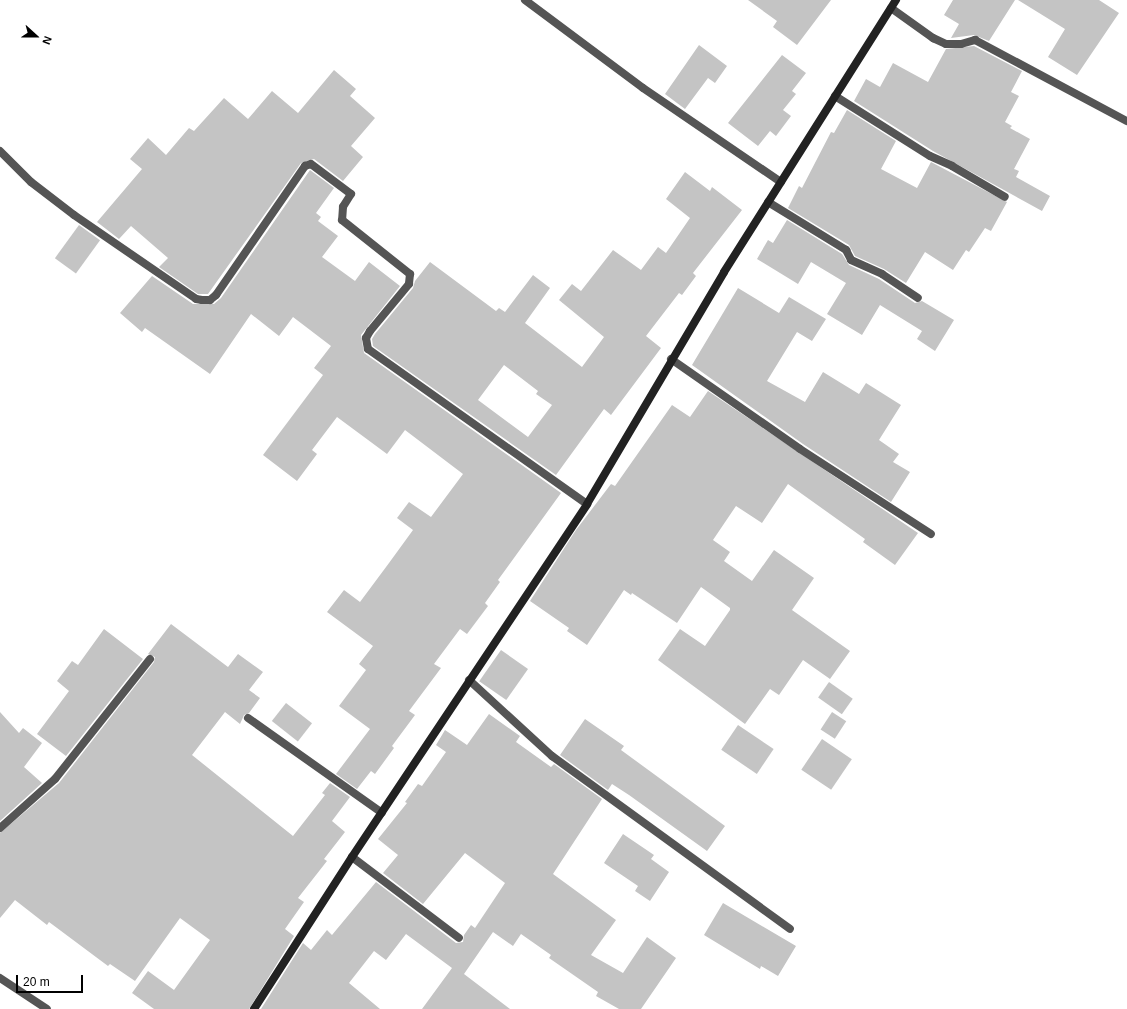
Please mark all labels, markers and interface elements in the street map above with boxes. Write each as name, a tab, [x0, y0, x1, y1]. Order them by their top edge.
north arrow	[16, 16, 56, 56]
text: N	[40, 34, 54, 46]
scale bar	[18, 967, 85, 993]
text: 20 m	[23, 975, 50, 989]

